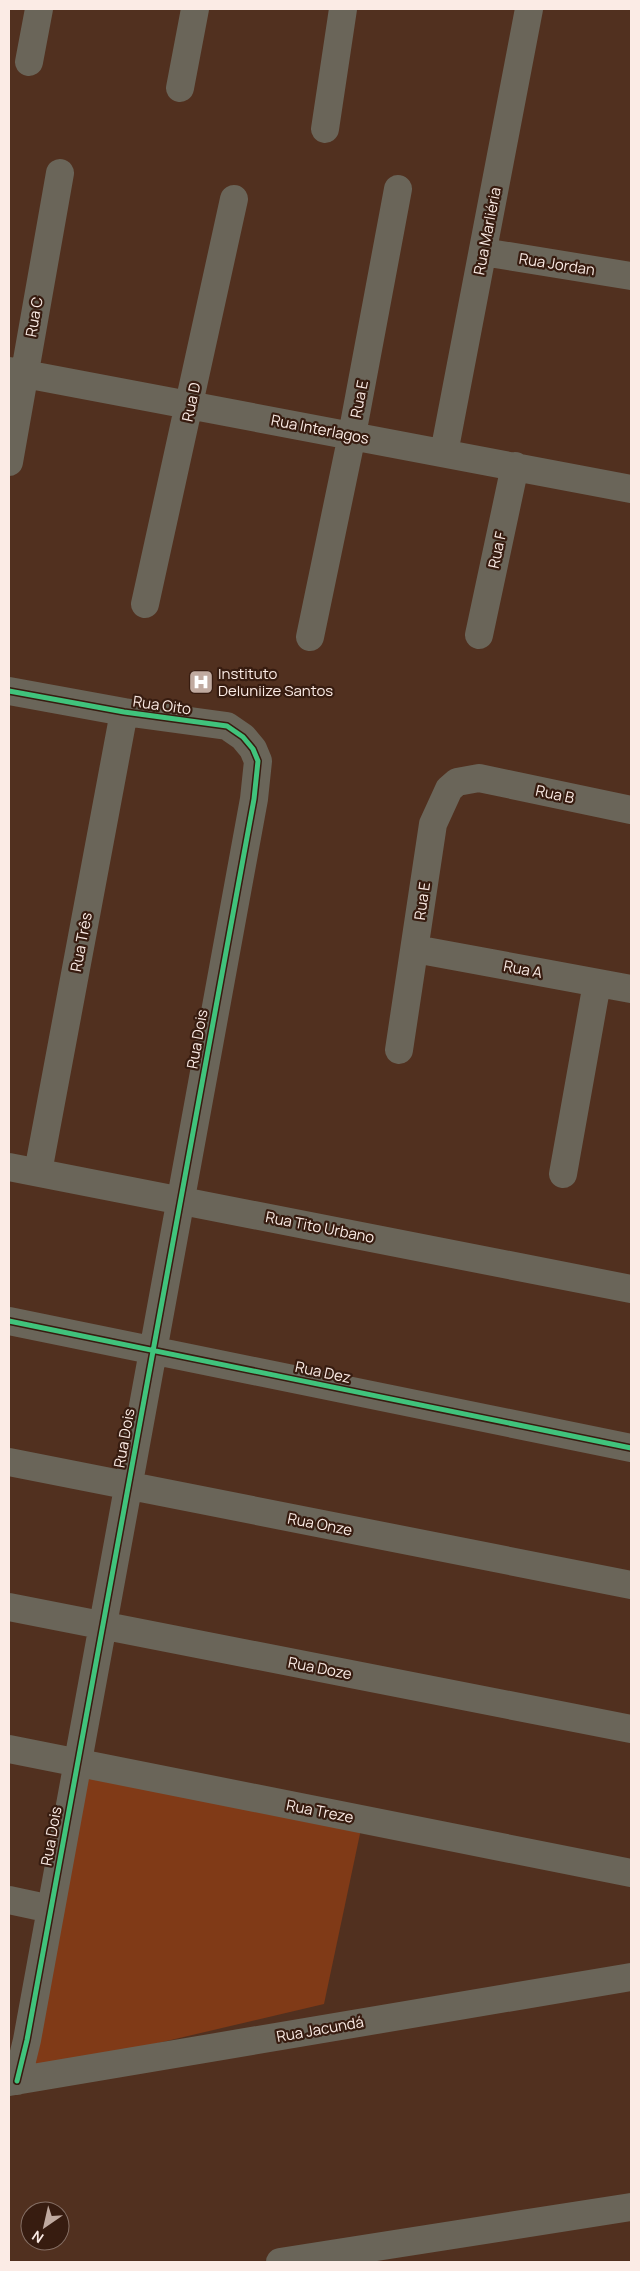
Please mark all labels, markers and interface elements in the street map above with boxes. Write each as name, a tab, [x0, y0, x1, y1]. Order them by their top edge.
street label: Rua Marliéria	[468, 185, 506, 277]
street label: Rua Jordan	[517, 248, 597, 280]
street label: Rua C	[20, 295, 48, 339]
street label: Rua E	[345, 378, 373, 420]
street label: Rua D	[177, 380, 205, 424]
street label: Rua Interlagos	[269, 409, 371, 449]
street label: Rua F	[483, 529, 511, 570]
place label: Instituto Deluniize Santos	[218, 663, 333, 701]
hospital icon: Instituto Deluniize Santos	[188, 669, 214, 695]
street label: Rua Oito	[132, 691, 193, 719]
street label: Rua B	[534, 780, 576, 808]
street label: Rua E	[409, 881, 435, 921]
street label: Rua Três	[65, 910, 97, 973]
street label: Rua A	[502, 955, 545, 983]
street label: Rua Dois	[181, 1008, 213, 1070]
street label: Rua Tito Urbano	[264, 1206, 376, 1248]
street label: Rua Dez	[293, 1356, 353, 1388]
street label: Rua Dois	[108, 1407, 140, 1469]
street label: Rua Onze	[286, 1507, 354, 1541]
street label: Rua Doze	[286, 1652, 354, 1684]
street label: Rua Treze	[285, 1794, 356, 1828]
street label: Rua Dois	[35, 1805, 67, 1867]
street label: Rua Jacundá	[275, 2011, 365, 2047]
north arrow	[20, 2201, 70, 2251]
text: N	[28, 2227, 47, 2248]

